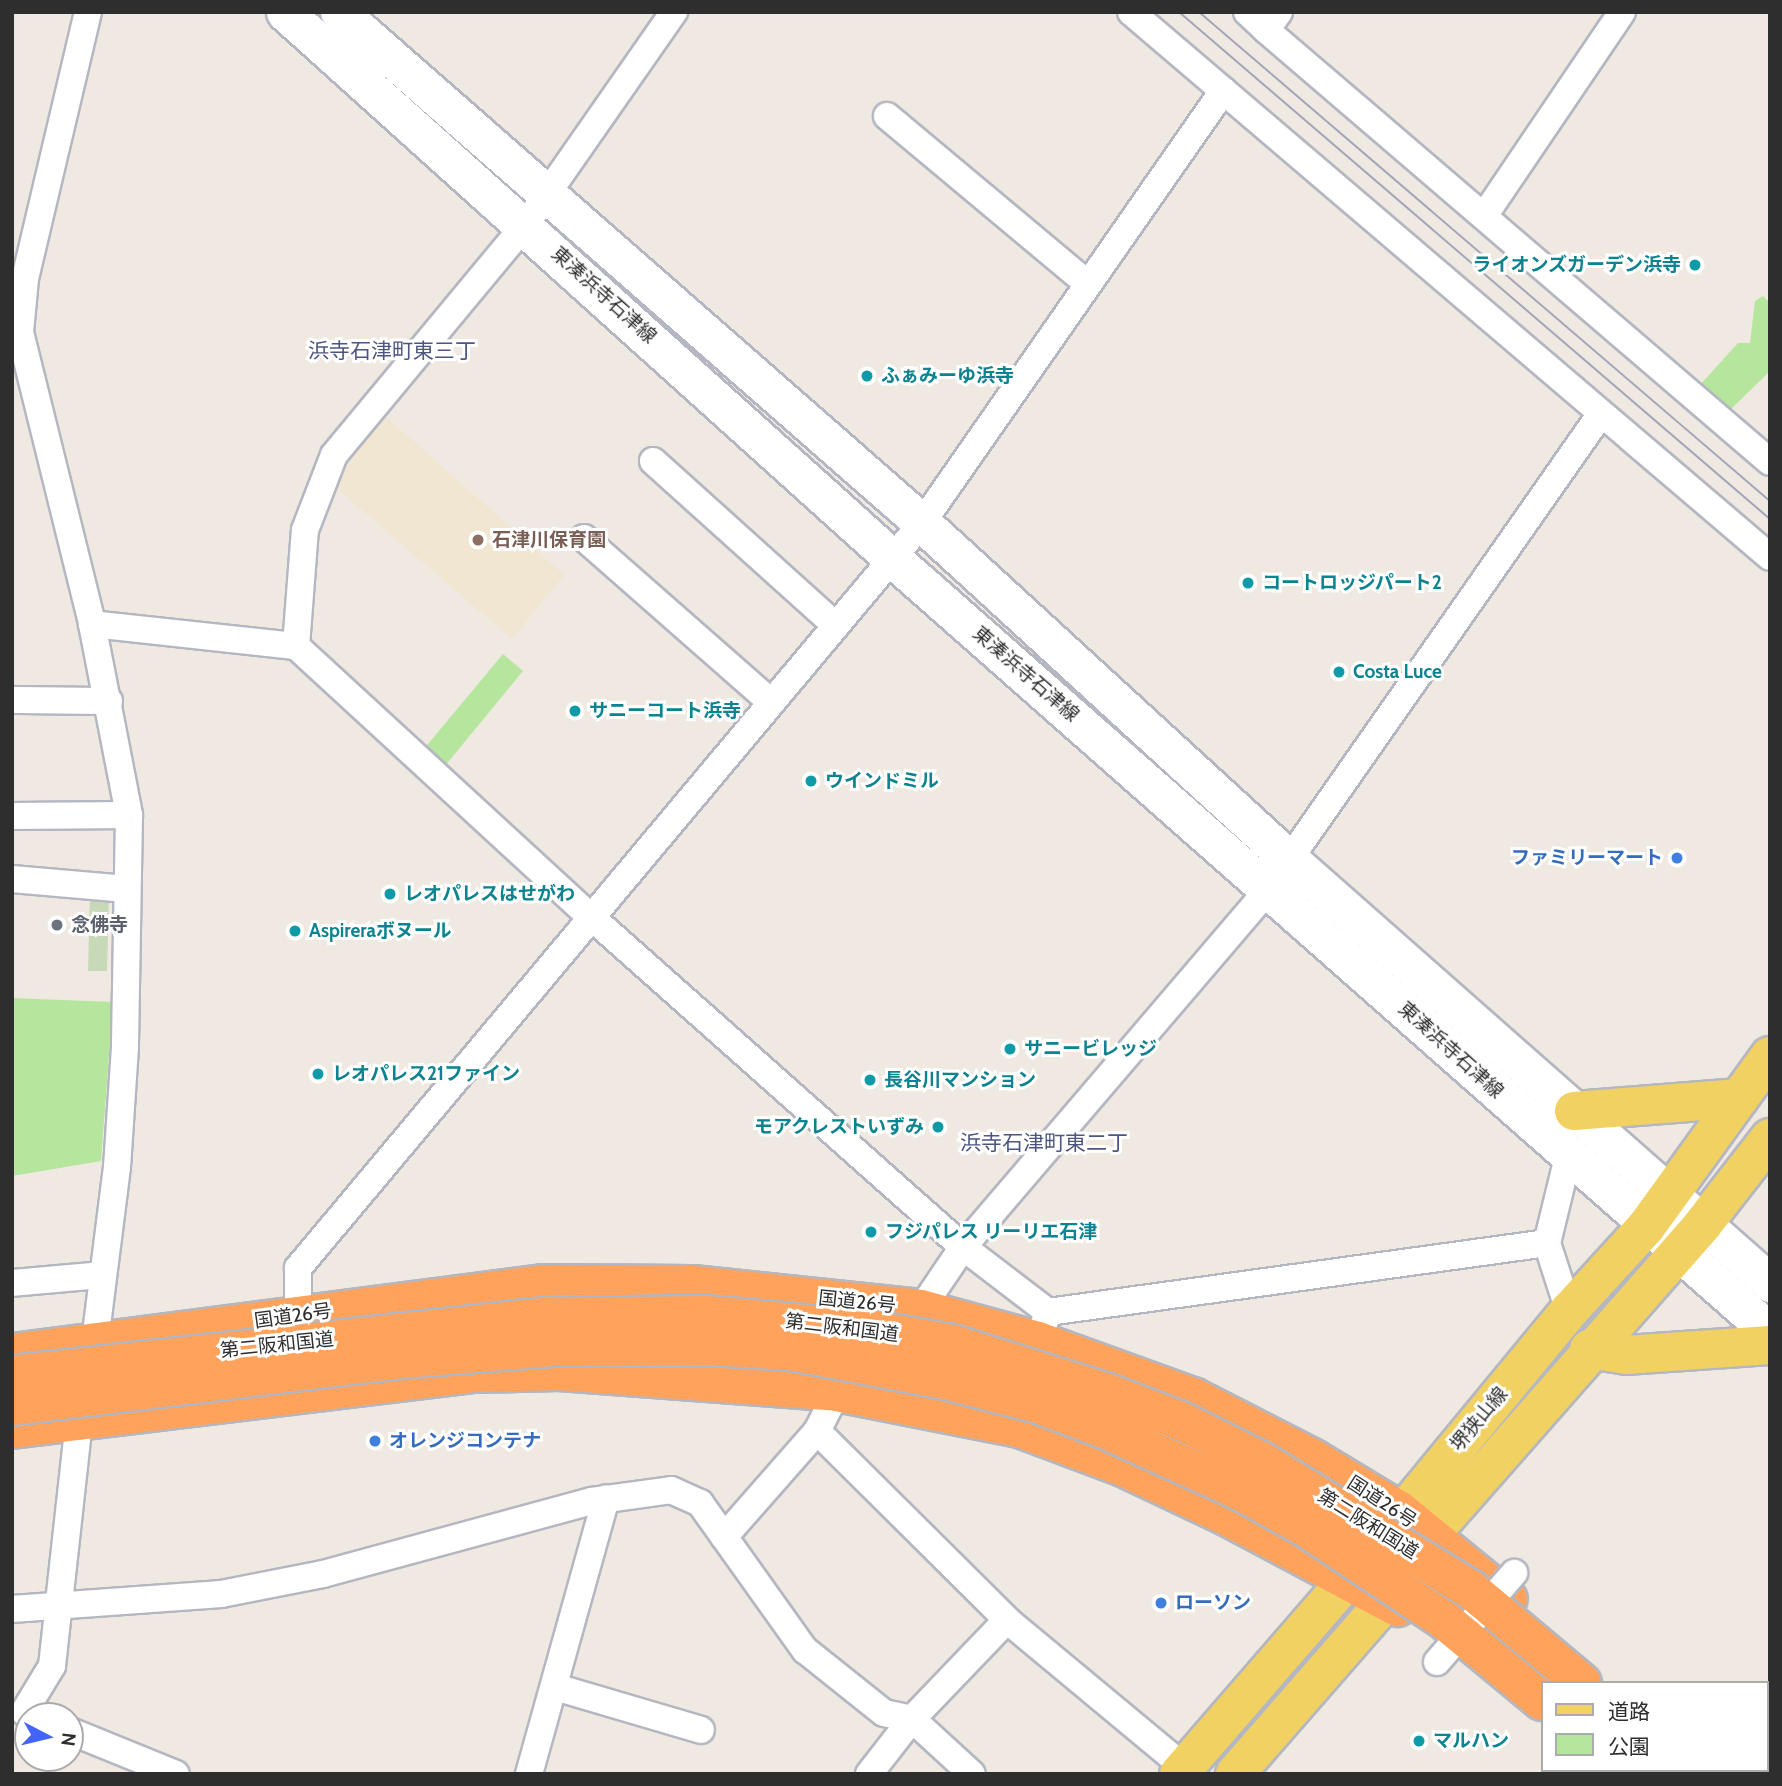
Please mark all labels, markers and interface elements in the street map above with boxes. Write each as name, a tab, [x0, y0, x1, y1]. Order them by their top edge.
street label: 東湊浜寺石津線	[547, 242, 661, 348]
place label: ライオンズガーデン浜寺	[1472, 254, 1681, 276]
marker: ライオンズガーデン浜寺	[1687, 257, 1703, 273]
district label: 浜寺石津町東三丁	[308, 338, 476, 364]
place label: ふぁみーゆ浜寺	[881, 365, 1014, 387]
marker: ふぁみーゆ浜寺	[859, 368, 875, 384]
place label: 石津川保育園	[492, 529, 606, 551]
marker: 石津川保育園	[470, 532, 486, 548]
place label: コートロッジパート2	[1262, 572, 1443, 594]
marker: コートロッジパート2	[1240, 575, 1256, 591]
street label: 東湊浜寺石津線	[968, 622, 1084, 726]
place label: Costa Luce	[1353, 661, 1442, 683]
marker: Costa Luce	[1331, 664, 1347, 680]
place label: サニーコート浜寺	[589, 700, 741, 722]
marker: サニーコート浜寺	[567, 703, 583, 719]
place label: ウインドミル	[825, 770, 939, 792]
marker: ウインドミル	[803, 773, 819, 789]
place label: ファミリーマート	[1511, 847, 1663, 869]
marker: ファミリーマート	[1669, 850, 1685, 866]
place label: レオパレスはせがわ	[404, 883, 575, 905]
marker: レオパレスはせがわ	[382, 886, 398, 902]
place label: 念佛寺	[71, 914, 128, 936]
marker: 念佛寺	[49, 917, 65, 933]
place label: Aspireraボヌール	[309, 920, 452, 942]
marker: Aspireraボヌール	[287, 923, 303, 939]
street label: 東湊浜寺石津線	[1394, 997, 1508, 1103]
place label: サニービレッジ	[1024, 1038, 1157, 1060]
marker: サニービレッジ	[1002, 1041, 1018, 1057]
place label: レオパレス21ファイン	[332, 1063, 520, 1085]
marker: レオパレス21ファイン	[310, 1066, 326, 1082]
place label: 長谷川マンション	[884, 1069, 1036, 1091]
marker: 長谷川マンション	[862, 1072, 878, 1088]
place label: モアクレストいずみ	[753, 1116, 924, 1138]
marker: モアクレストいずみ	[930, 1119, 946, 1135]
district label: 浜寺石津町東二丁	[960, 1130, 1128, 1156]
place label: フジパレス リーリエ石津	[885, 1221, 1098, 1243]
marker: フジパレス リーリエ石津	[863, 1224, 879, 1240]
street label: 国道26号	[817, 1287, 897, 1317]
street label: 国道26号	[253, 1299, 333, 1333]
street label: 第二阪和国道	[784, 1310, 900, 1346]
street label: 第二阪和国道	[219, 1328, 335, 1362]
street label: 堺狭山線	[1446, 1383, 1512, 1455]
place label: オレンジコンテナ	[389, 1430, 541, 1452]
marker: オレンジコンテナ	[367, 1433, 383, 1449]
street label: 国道26号	[1343, 1471, 1421, 1533]
street label: 第二阪和国道	[1314, 1484, 1422, 1564]
place label: ローソン	[1175, 1592, 1251, 1614]
marker: ローソン	[1153, 1595, 1169, 1611]
legend	[1540, 1681, 1768, 1772]
text: 道路	[1608, 1699, 1650, 1724]
north arrow	[14, 1702, 84, 1772]
place label: マルハン	[1433, 1730, 1509, 1752]
text: N	[56, 1731, 81, 1747]
marker: マルハン	[1411, 1733, 1427, 1749]
text: 公園	[1608, 1734, 1650, 1759]

